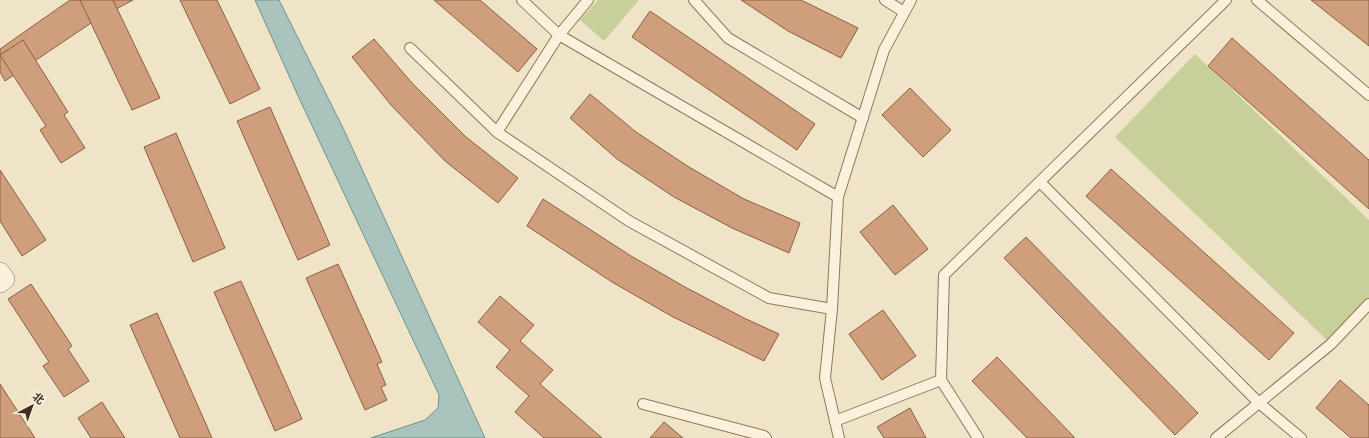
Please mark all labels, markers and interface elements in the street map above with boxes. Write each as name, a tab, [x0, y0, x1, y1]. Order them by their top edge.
north arrow	[12, 386, 52, 426]
text: 北	[30, 388, 49, 407]

